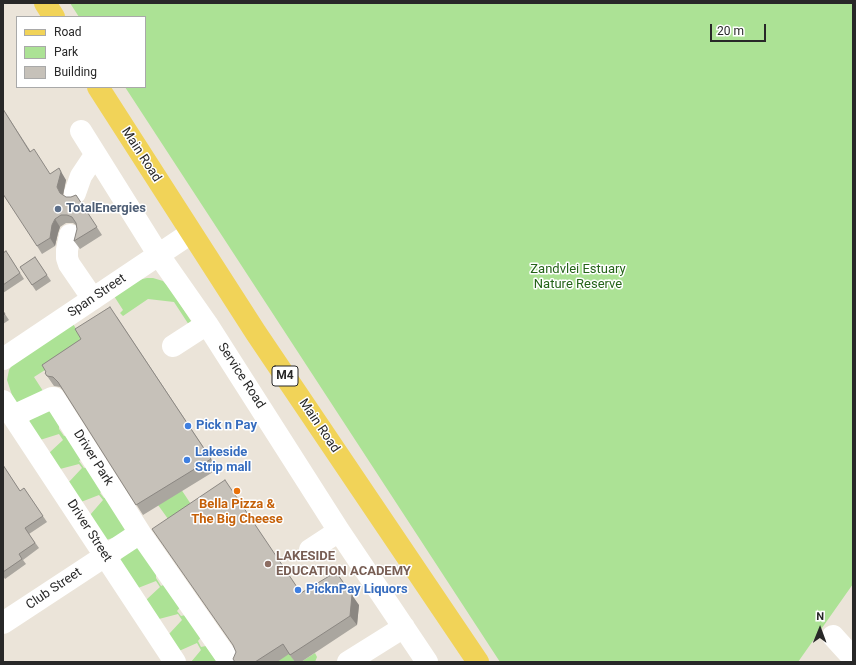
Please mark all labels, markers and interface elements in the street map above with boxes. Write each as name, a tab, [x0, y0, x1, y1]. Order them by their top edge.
legend	[16, 16, 146, 88]
scale bar	[712, 16, 768, 42]
text: 20 m	[717, 24, 744, 38]
text: Road	[54, 25, 82, 39]
text: Park	[54, 45, 78, 59]
text: Building	[54, 65, 97, 79]
street label: Main Road	[118, 125, 164, 185]
place label: TotalEnergies	[66, 201, 146, 217]
marker: TotalEnergies	[53, 204, 63, 214]
park label: Zandvlei Estuary Nature Reserve	[530, 262, 626, 293]
street label: Span Street	[65, 271, 129, 321]
street label: Service Road	[214, 340, 268, 412]
road number: M4	[272, 366, 298, 386]
street label: Main Road	[295, 396, 343, 456]
place label: Pick n Pay	[196, 418, 257, 434]
marker: Pick n Pay	[183, 421, 193, 431]
street label: Driver Park	[70, 427, 116, 489]
place label: Lakeside Strip mall	[195, 445, 251, 476]
marker: Lakeside Strip mall	[182, 455, 192, 465]
marker: Bella Pizza & The Big Cheese	[232, 486, 242, 496]
street label: Driver Street	[63, 497, 115, 565]
place label: Bella Pizza & The Big Cheese	[191, 497, 283, 528]
place label: LAKESIDE EDUCATION ACADEMY	[276, 549, 411, 580]
marker: LAKESIDE EDUCATION ACADEMY	[263, 559, 273, 569]
street label: Club Street	[23, 565, 85, 613]
place label: PicknPay Liquors	[306, 582, 408, 598]
marker: PicknPay Liquors	[293, 585, 303, 595]
north arrow	[800, 609, 840, 649]
text: N	[816, 610, 824, 623]

